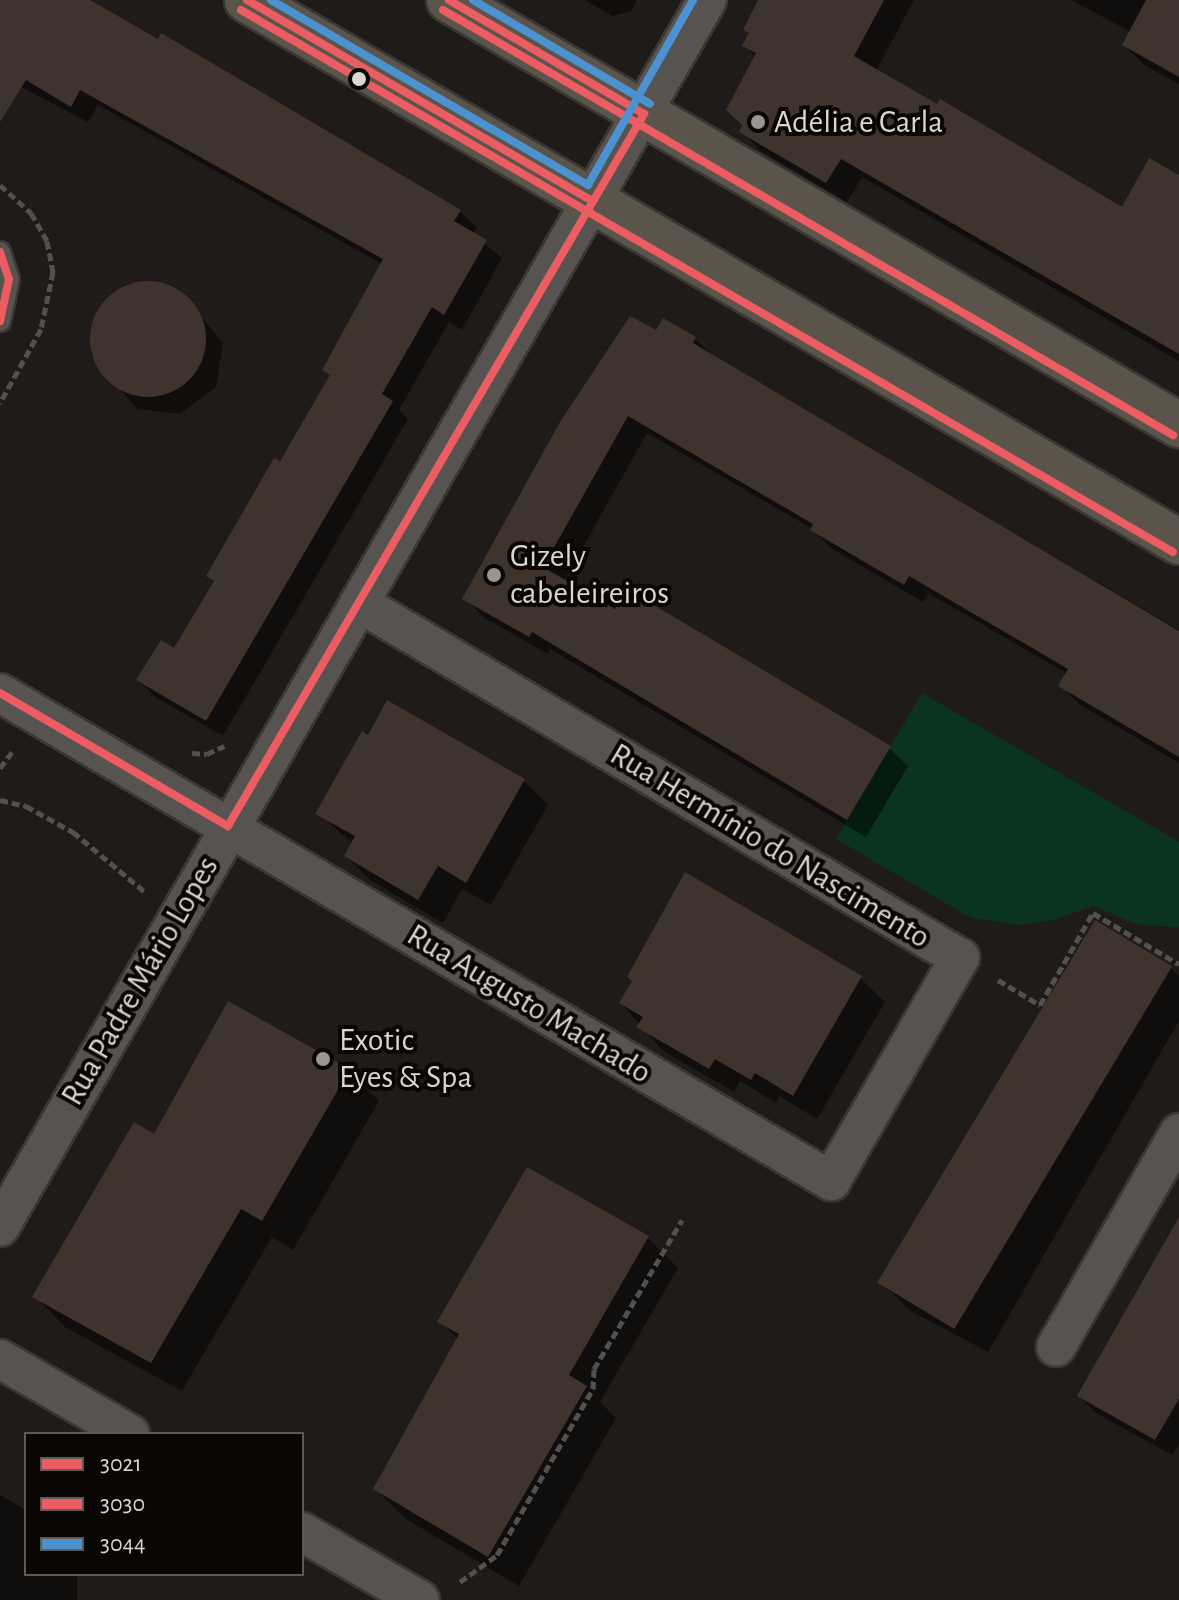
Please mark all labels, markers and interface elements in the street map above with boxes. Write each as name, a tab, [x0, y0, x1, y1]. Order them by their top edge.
unlabelled marker	[351, 71, 367, 87]
place label: Adélia e Carla	[774, 103, 943, 141]
marker: Adélia e Carla	[749, 113, 767, 131]
place label: Gizely cabeleireiros	[510, 538, 669, 613]
marker: Gizely cabeleireiros	[485, 566, 503, 584]
street label: Rua Hermínio do Nascimento	[603, 735, 937, 957]
street label: Rua Padre Mário Lopes	[53, 850, 227, 1112]
street label: Rua Augusto Machado	[400, 916, 658, 1092]
place label: Exotic Eyes & Spa	[339, 1022, 472, 1097]
marker: Exotic Eyes & Spa	[314, 1050, 332, 1068]
legend	[24, 1432, 304, 1576]
text: 3021	[100, 1452, 142, 1476]
text: 3030	[100, 1492, 145, 1516]
text: 3044	[100, 1532, 146, 1556]

